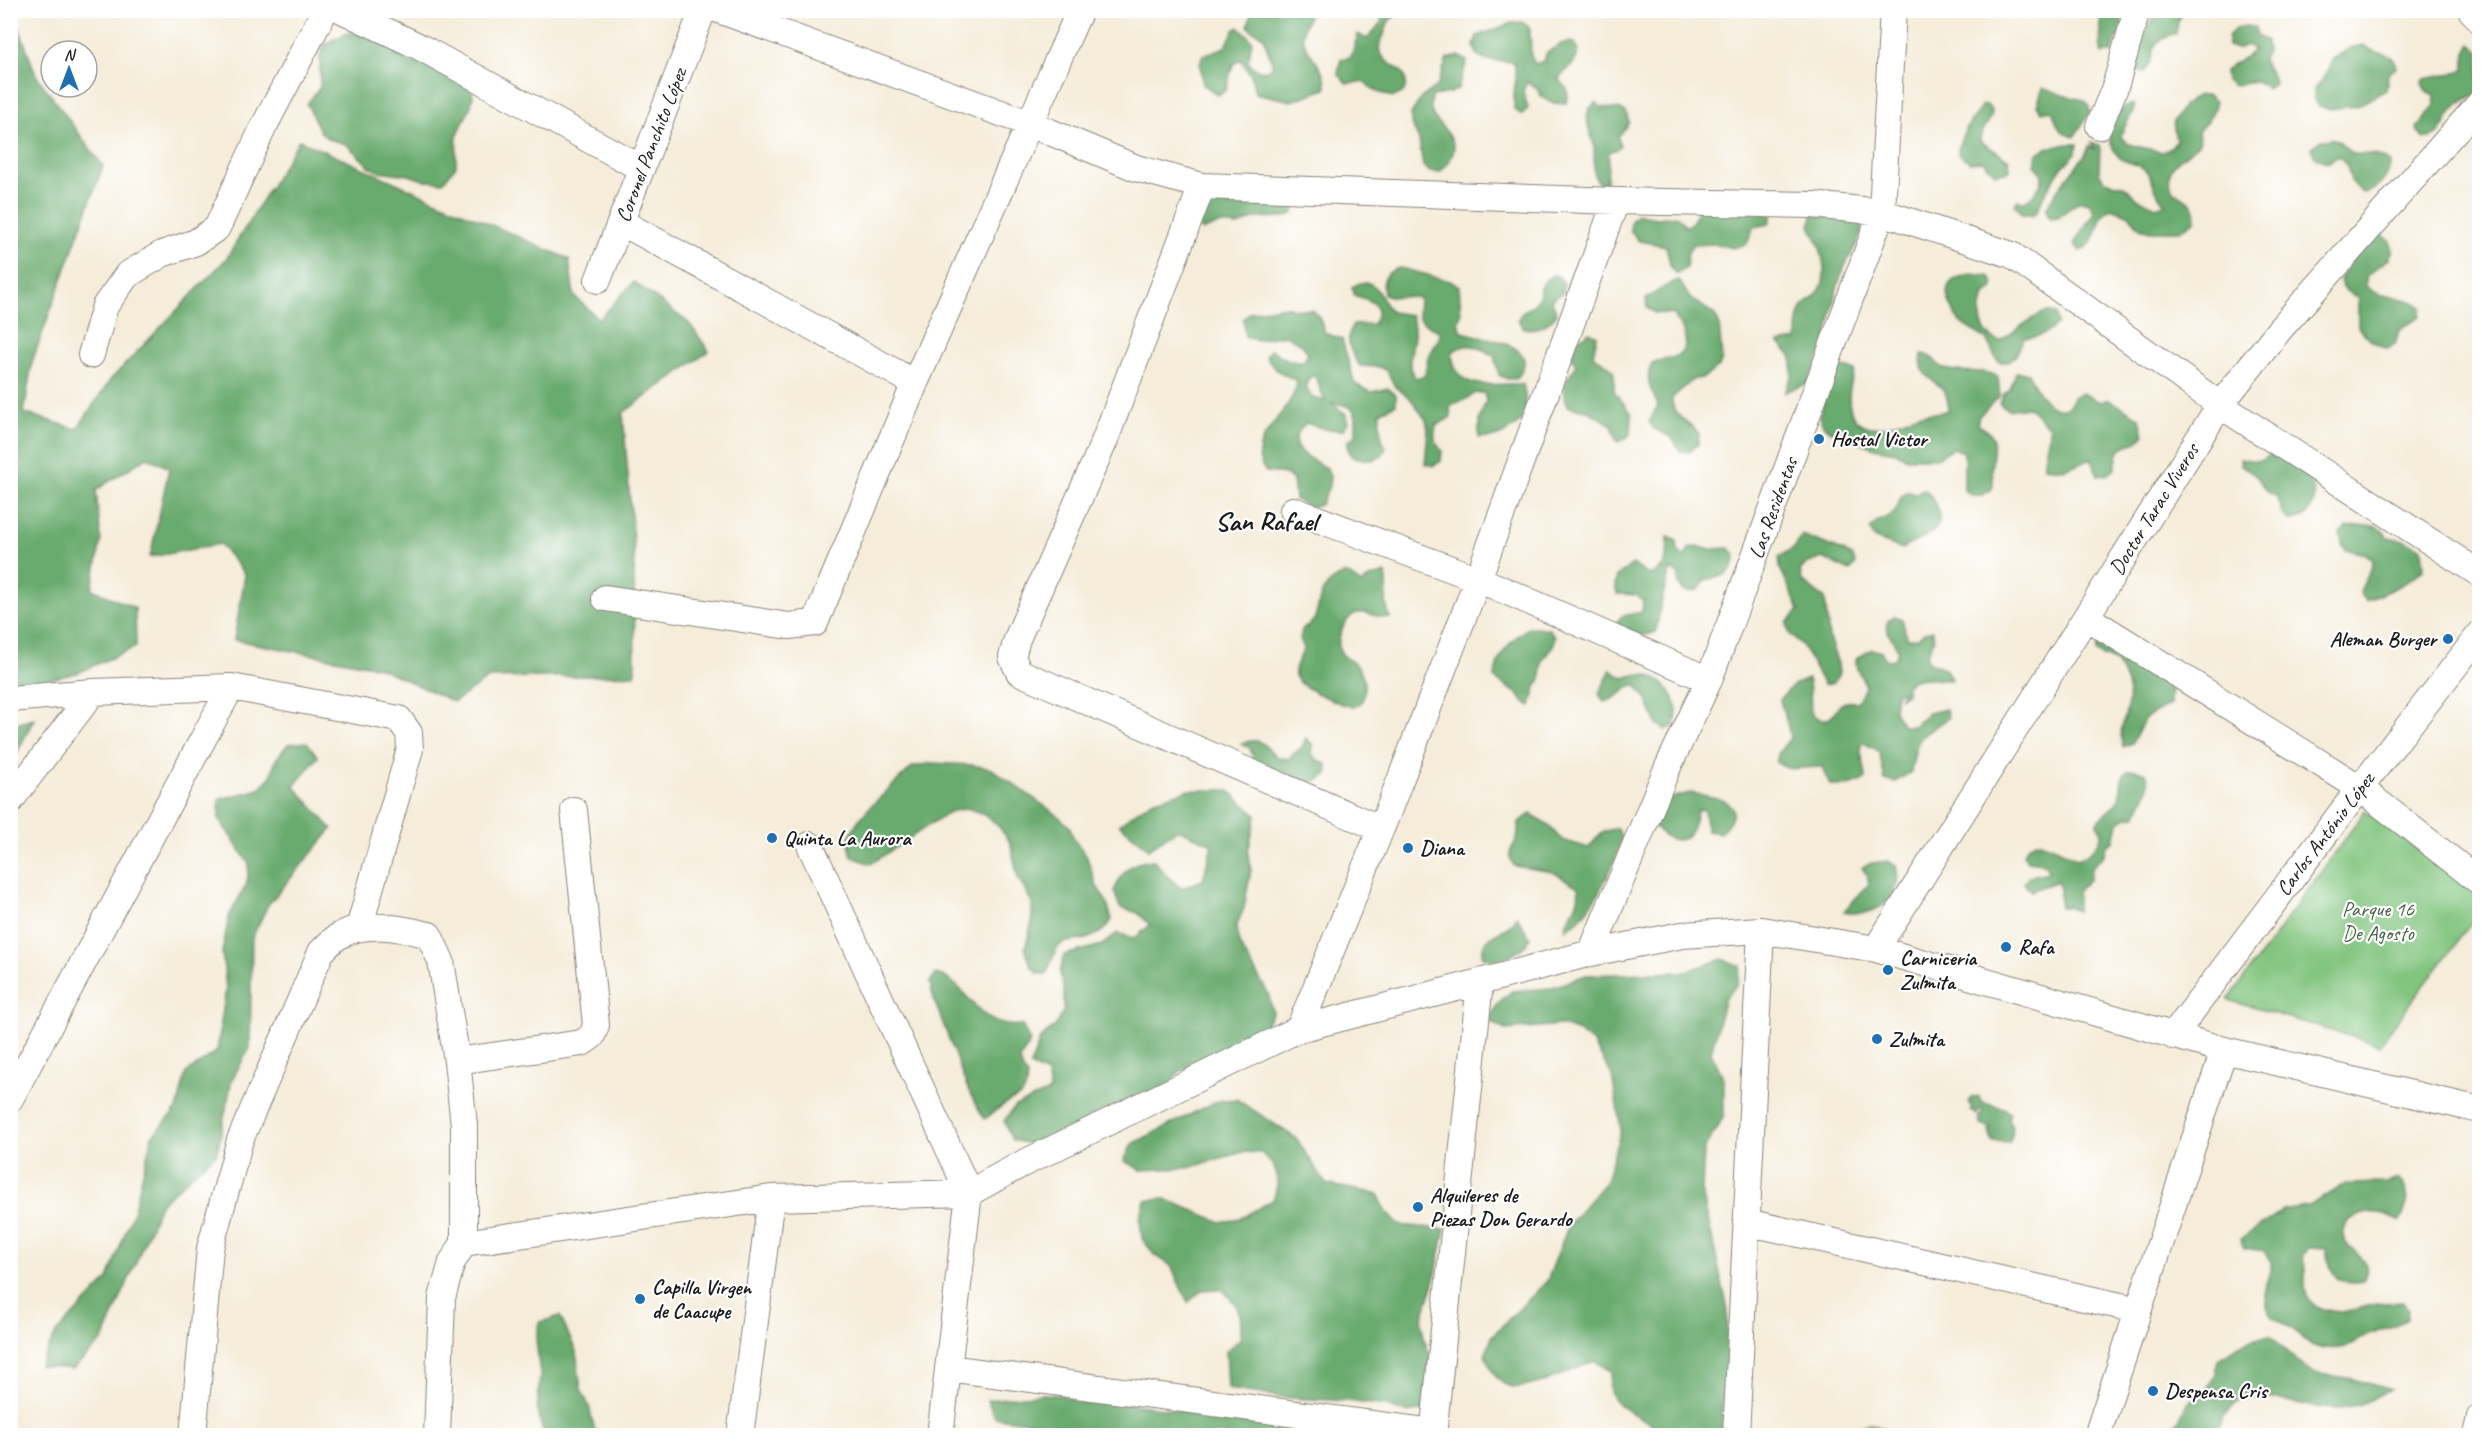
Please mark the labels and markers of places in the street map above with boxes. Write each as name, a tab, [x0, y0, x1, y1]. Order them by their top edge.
place label: Hostal Victor	[1831, 426, 1929, 452]
marker: Hostal Victor	[1812, 432, 1826, 446]
place label: Aleman Burger	[2330, 626, 2438, 652]
marker: Aleman Burger	[2441, 632, 2455, 646]
place label: Quinta La Aurora	[784, 825, 912, 851]
marker: Quinta La Aurora	[765, 831, 779, 845]
place label: Diana	[1420, 835, 1466, 861]
marker: Diana	[1401, 841, 1415, 855]
place label: Rafa	[2018, 934, 2055, 960]
marker: Rafa	[1999, 940, 2013, 954]
place label: Carniceria Zulmita	[1900, 945, 1978, 995]
marker: Carniceria Zulmita	[1881, 963, 1895, 977]
place label: Zulmita	[1889, 1026, 1946, 1052]
marker: Zulmita	[1870, 1032, 1884, 1046]
place label: Alquileres de Piezas Don Gerardo	[1430, 1182, 1573, 1232]
marker: Alquileres de Piezas Don Gerardo	[1411, 1200, 1425, 1214]
place label: Capilla Virgen de Caacupe	[652, 1274, 752, 1324]
marker: Capilla Virgen de Caacupe	[633, 1292, 647, 1306]
place label: Despensa Cris	[2165, 1378, 2269, 1404]
marker: Despensa Cris	[2146, 1384, 2160, 1398]

